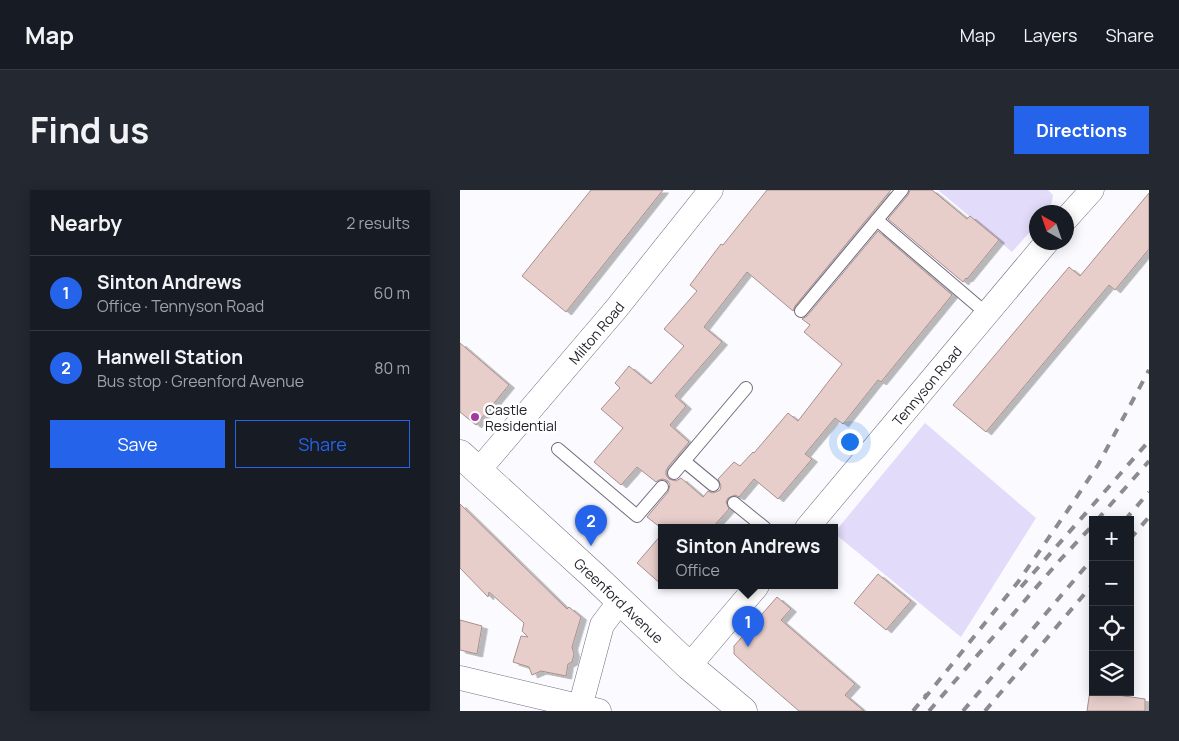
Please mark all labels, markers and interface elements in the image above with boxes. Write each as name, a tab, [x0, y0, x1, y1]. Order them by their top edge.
text: Map	[25, 18, 74, 51]
text: Map	[960, 23, 995, 47]
text: Layers	[1023, 23, 1077, 47]
text: Share	[1105, 23, 1154, 47]
text: Find us	[30, 106, 149, 154]
button: Directions	[1014, 106, 1149, 154]
north arrow	[1029, 205, 1074, 250]
text: Nearby	[50, 209, 122, 237]
text: 2 results	[346, 212, 410, 234]
text: Sinton Andrews	[97, 269, 242, 295]
text: 1	[62, 282, 70, 304]
text: 60 m	[374, 282, 410, 304]
text: Office · Tennyson Road	[97, 295, 264, 317]
street label: Milton Road	[564, 297, 628, 368]
street label: Tennyson Road	[887, 342, 966, 430]
text: Hanwell Station	[97, 344, 243, 370]
text: 2	[61, 357, 71, 379]
text: 80 m	[374, 357, 410, 379]
text: Bus stop · Greenford Avenue	[97, 370, 304, 392]
place label: Castle Residential	[485, 400, 557, 435]
marker: Castle Residential	[469, 411, 481, 423]
button: Save	[50, 420, 225, 468]
button: Share	[235, 420, 410, 468]
your location	[837, 429, 863, 455]
pin: 2	[575, 505, 607, 546]
map controls	[1089, 516, 1134, 696]
button: +	[1089, 516, 1134, 561]
popup	[658, 524, 838, 589]
text: Sinton Andrews	[676, 533, 820, 559]
street label: Greenford Avenue	[570, 553, 668, 647]
text: Office	[676, 559, 720, 581]
button: −	[1089, 561, 1134, 606]
pin: 1	[732, 606, 764, 647]
button: locate	[1089, 606, 1134, 651]
button: layers	[1089, 651, 1134, 696]

